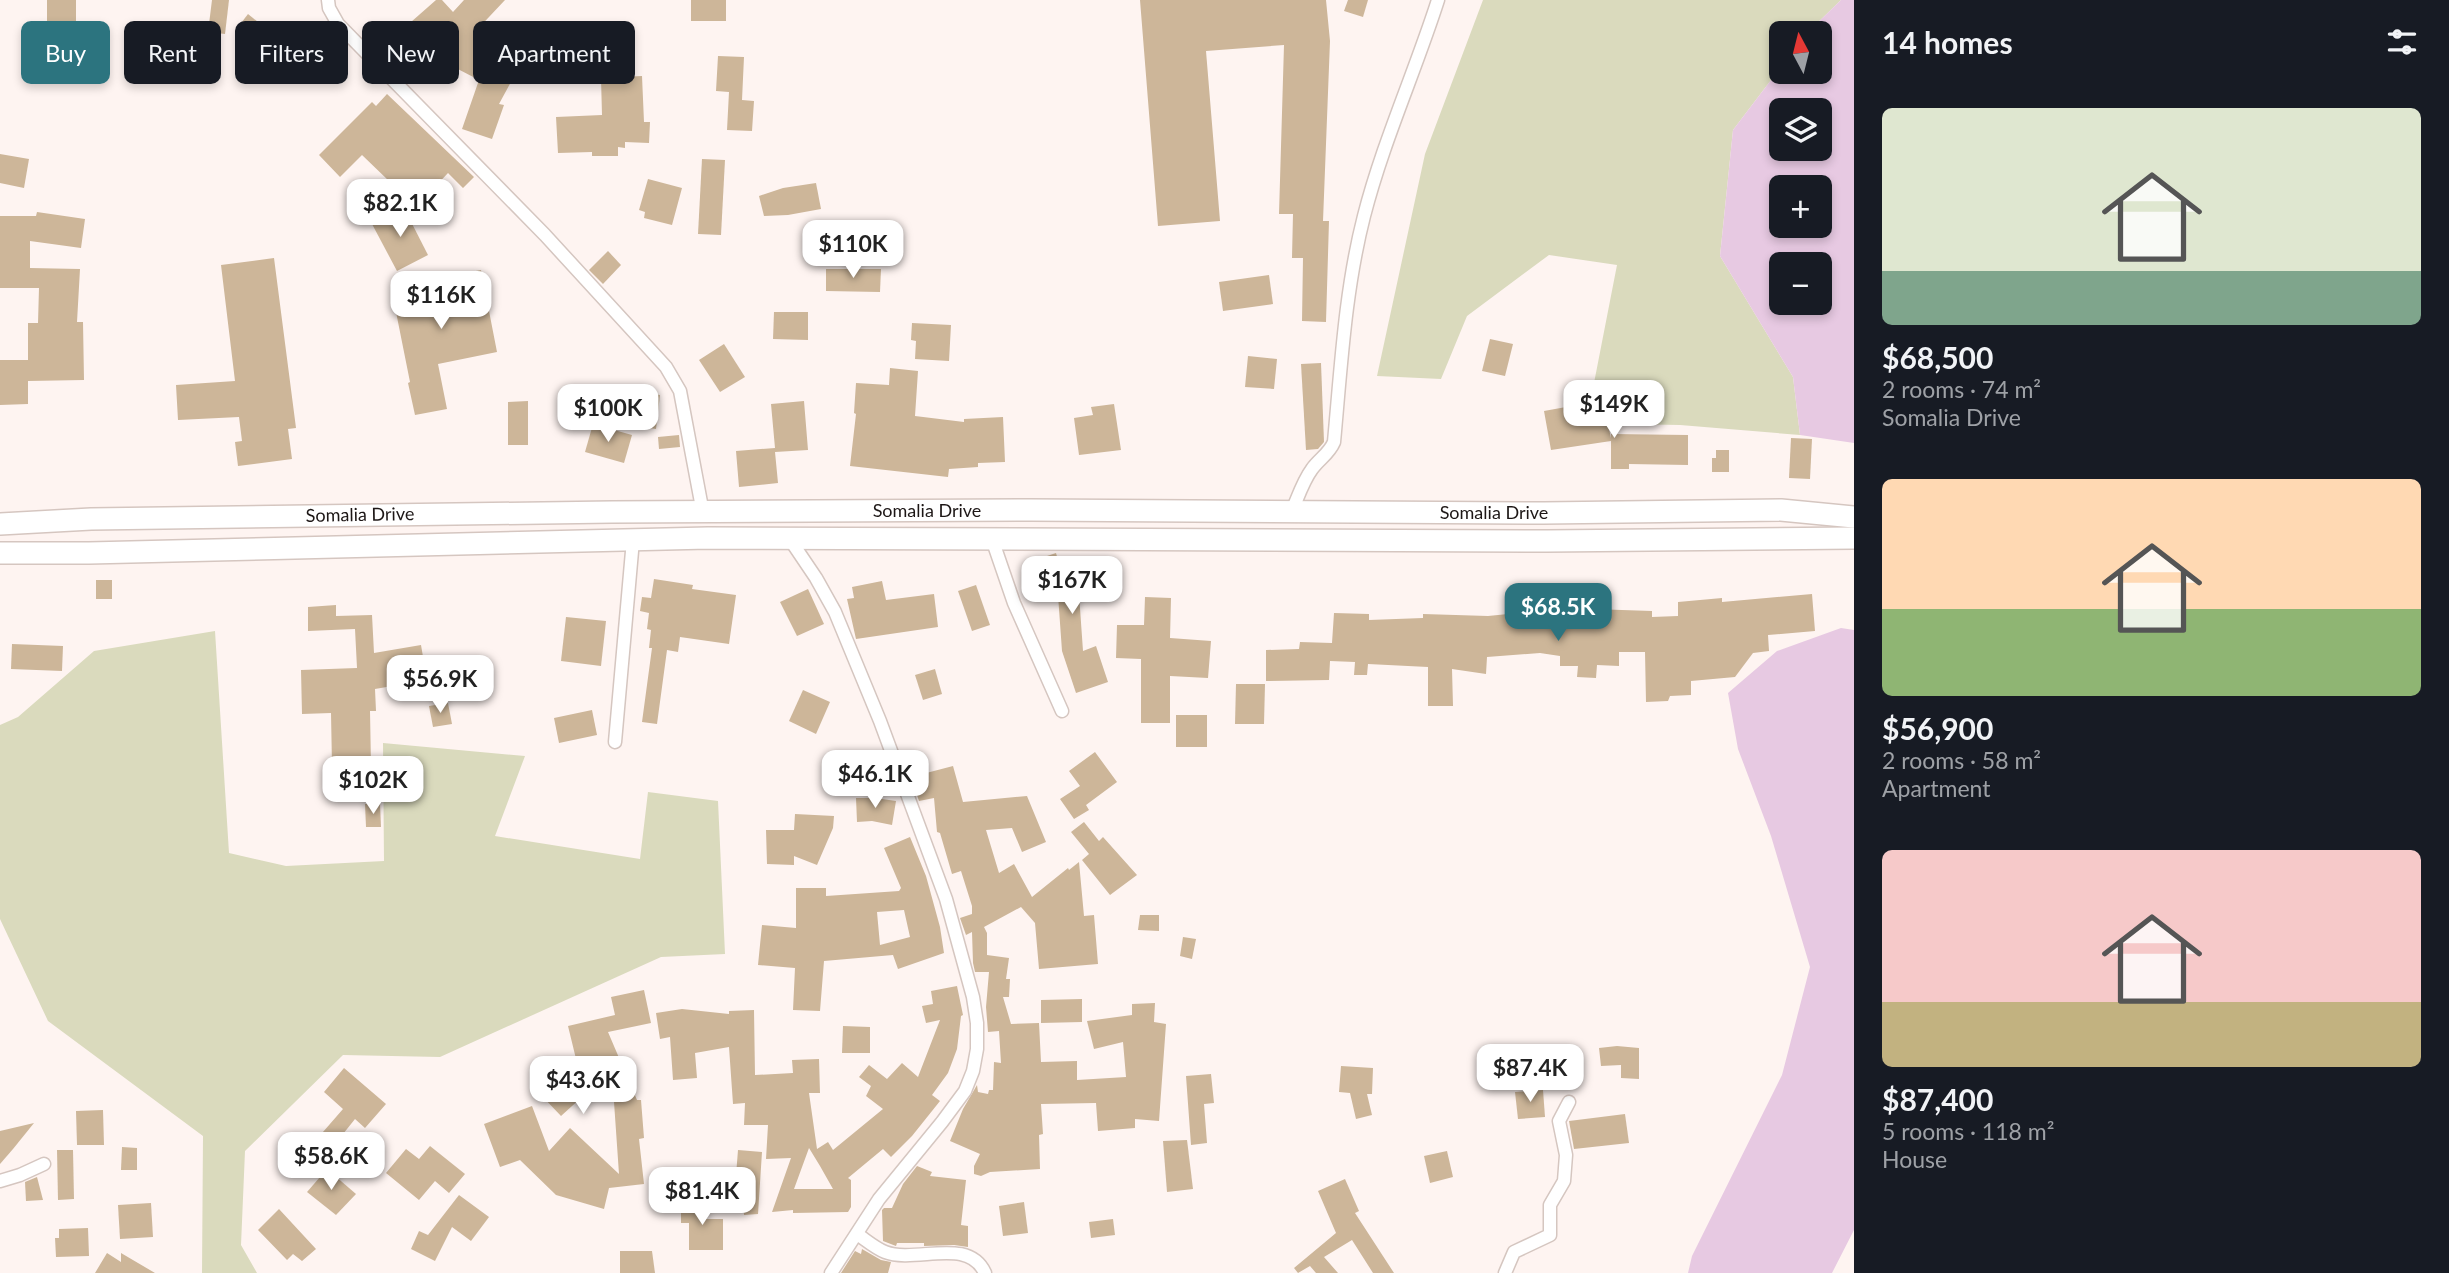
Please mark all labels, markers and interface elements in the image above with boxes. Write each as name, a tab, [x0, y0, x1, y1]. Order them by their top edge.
chip: Buy	[21, 21, 110, 84]
chip: Rent	[124, 21, 221, 84]
chip: Filters	[235, 21, 348, 84]
chip: New	[362, 21, 459, 84]
chip: Apartment	[473, 21, 635, 84]
north arrow	[1769, 21, 1832, 84]
map controls	[1769, 21, 1832, 315]
icon: filters	[2383, 23, 2421, 61]
text: 14 homes	[1882, 24, 2013, 60]
button: layers	[1769, 98, 1832, 161]
icon: home	[2089, 154, 2215, 280]
button: +	[1769, 175, 1832, 238]
pin: $82.1K	[343, 180, 457, 239]
text: $82.1K	[363, 188, 437, 216]
pin: $110K	[804, 220, 902, 280]
text: $110K	[818, 229, 888, 257]
button: −	[1769, 252, 1832, 315]
pin: $116K	[392, 272, 490, 331]
text: $116K	[406, 280, 476, 308]
text: $68,500	[1882, 339, 1993, 375]
text: 2 rooms · 74 m²	[1882, 375, 2041, 403]
pin: $149K	[1565, 380, 1663, 440]
pin: $100K	[559, 384, 657, 444]
text: $149K	[1579, 389, 1649, 417]
text: $100K	[573, 393, 643, 421]
text: Somalia Drive	[1882, 403, 2021, 431]
street label: Somalia Drive	[873, 499, 981, 521]
street label: Somalia Drive	[1440, 501, 1548, 523]
street label: Somalia Drive	[305, 502, 415, 526]
icon: home	[2089, 525, 2215, 651]
pin: $167K	[1023, 556, 1121, 616]
text: $167K	[1037, 565, 1107, 593]
pin: $68.5K	[1501, 584, 1615, 643]
text: $68.5K	[1521, 592, 1595, 620]
pin: $56.9K	[383, 656, 497, 715]
text: $56.9K	[403, 664, 477, 692]
text: $56,900	[1882, 710, 1993, 746]
text: 2 rooms · 58 m²	[1882, 746, 2041, 774]
pin: $46.1K	[818, 750, 932, 810]
pin: $102K	[324, 756, 422, 816]
text: $46.1K	[838, 759, 912, 787]
text: $102K	[338, 765, 408, 793]
text: Apartment	[1882, 774, 1990, 802]
icon: home	[2089, 896, 2215, 1022]
pin: $87.4K	[1473, 1044, 1587, 1104]
text: $87.4K	[1493, 1053, 1567, 1081]
pin: $43.6K	[526, 1056, 640, 1116]
text: $43.6K	[546, 1065, 620, 1093]
text: $87,400	[1882, 1081, 1993, 1117]
text: 5 rooms · 118 m²	[1882, 1117, 2054, 1145]
pin: $58.6K	[274, 1132, 388, 1192]
text: $58.6K	[294, 1141, 368, 1169]
text: House	[1882, 1145, 1947, 1173]
pin: $81.4K	[645, 1168, 759, 1227]
text: $81.4K	[665, 1176, 739, 1204]

